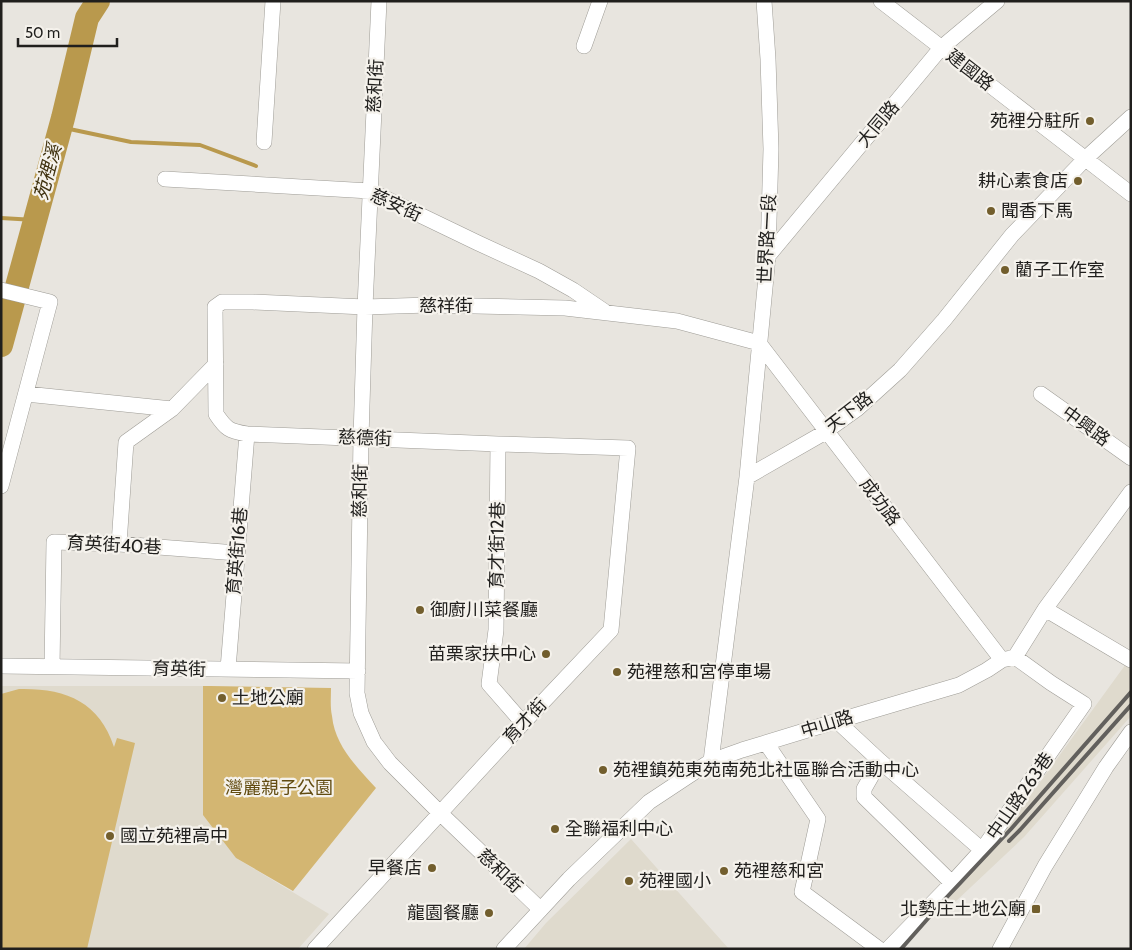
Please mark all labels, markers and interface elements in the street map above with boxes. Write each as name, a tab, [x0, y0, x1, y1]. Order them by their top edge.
scale bar	[18, 15, 116, 47]
text: 50 m	[25, 24, 60, 42]
street label: 建國路	[942, 45, 998, 95]
street label: 慈和街	[363, 58, 387, 114]
street label: 大同路	[852, 96, 904, 152]
place label: 苑裡分駐所	[990, 110, 1080, 132]
marker: 苑裡分駐所	[1084, 115, 1096, 127]
water label: 苑裡溪	[29, 139, 67, 203]
place label: 耕心素食店	[978, 170, 1068, 192]
marker: 耕心素食店	[1072, 175, 1084, 187]
street label: 慈安街	[367, 184, 425, 226]
street label: 世界路一段	[754, 193, 780, 285]
place label: 聞香下馬	[1001, 200, 1073, 222]
marker: 聞香下馬	[985, 205, 997, 217]
place label: 藺子工作室	[1015, 259, 1105, 281]
marker: 藺子工作室	[999, 264, 1011, 276]
street label: 慈祥街	[419, 295, 473, 317]
street label: 天下路	[821, 387, 877, 437]
street label: 中興路	[1058, 401, 1114, 451]
street label: 慈德街	[338, 426, 392, 450]
street label: 慈和街	[349, 464, 371, 518]
street label: 成功路	[855, 474, 905, 530]
street label: 育才街12巷	[485, 501, 509, 589]
street label: 育英街16巷	[222, 506, 252, 596]
street label: 育英街40巷	[66, 532, 162, 558]
place label: 御廚川菜餐廳	[430, 599, 538, 621]
marker: 御廚川菜餐廳	[414, 604, 426, 616]
place label: 苗栗家扶中心	[428, 643, 536, 665]
marker: 苗栗家扶中心	[540, 648, 552, 660]
street label: 育英街	[152, 658, 206, 680]
place label: 苑裡慈和宮停車場	[627, 661, 771, 683]
marker: 苑裡慈和宮停車場	[611, 666, 623, 678]
place label: 土地公廟	[232, 687, 304, 709]
marker: 土地公廟	[216, 692, 228, 704]
street label: 育才街	[499, 694, 551, 748]
street label: 中山路	[798, 706, 856, 742]
street label: 中山路263巷	[982, 748, 1058, 844]
place label: 苑裡鎮苑東苑南苑北社區聯合活動中心	[613, 759, 919, 781]
marker: 苑裡鎮苑東苑南苑北社區聯合活動中心	[597, 764, 609, 776]
park label: 灣麗親子公園	[225, 777, 333, 799]
place label: 全聯福利中心	[565, 818, 673, 840]
marker: 全聯福利中心	[549, 823, 561, 835]
place label: 國立苑裡高中	[120, 825, 228, 847]
marker: 國立苑裡高中	[104, 830, 116, 842]
street label: 慈和街	[473, 844, 527, 898]
place label: 早餐店	[368, 857, 422, 879]
place label: 苑裡慈和宮	[734, 860, 824, 882]
marker: 早餐店	[426, 862, 438, 874]
marker: 苑裡慈和宮	[718, 865, 730, 877]
place label: 苑裡國小	[639, 870, 711, 892]
marker: 苑裡國小	[623, 875, 635, 887]
place label: 北勢庄土地公廟	[900, 898, 1026, 920]
place label: 龍園餐廳	[407, 902, 479, 924]
marker: 北勢庄土地公廟	[1030, 903, 1042, 915]
marker: 龍園餐廳	[483, 907, 495, 919]

